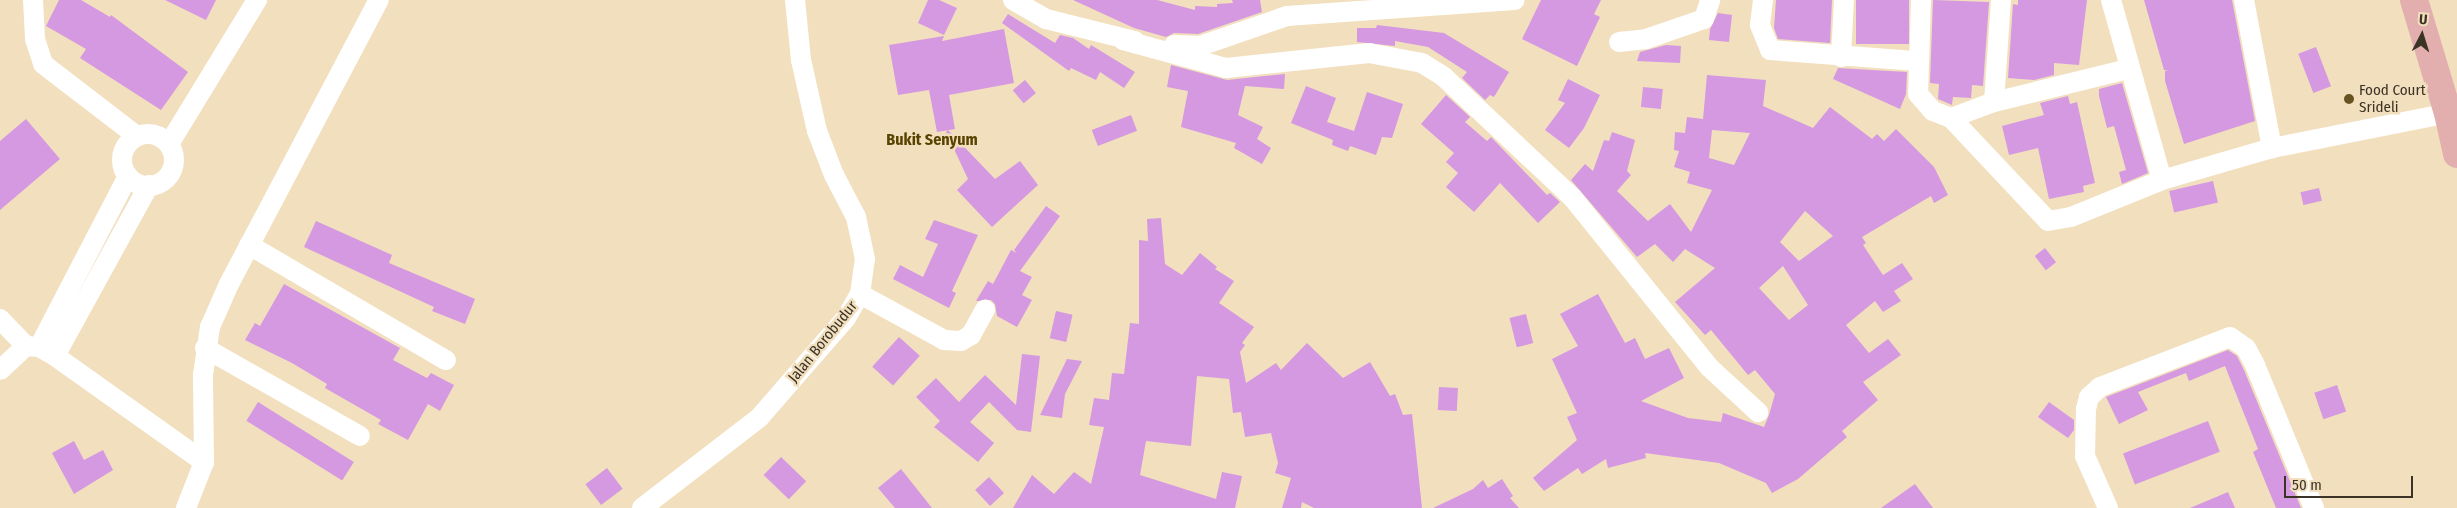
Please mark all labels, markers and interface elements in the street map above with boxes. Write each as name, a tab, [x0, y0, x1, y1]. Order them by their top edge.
north arrow	[2397, 10, 2447, 60]
text: U	[2419, 11, 2428, 28]
place label: Food Court Srideli	[2359, 81, 2426, 116]
marker: Food Court Srideli	[2343, 93, 2355, 105]
district label: Bukit Senyum	[886, 130, 978, 150]
street label: Jalan Borobudur	[785, 298, 861, 386]
scale bar	[2287, 466, 2416, 498]
text: 50 m	[2292, 476, 2322, 494]

